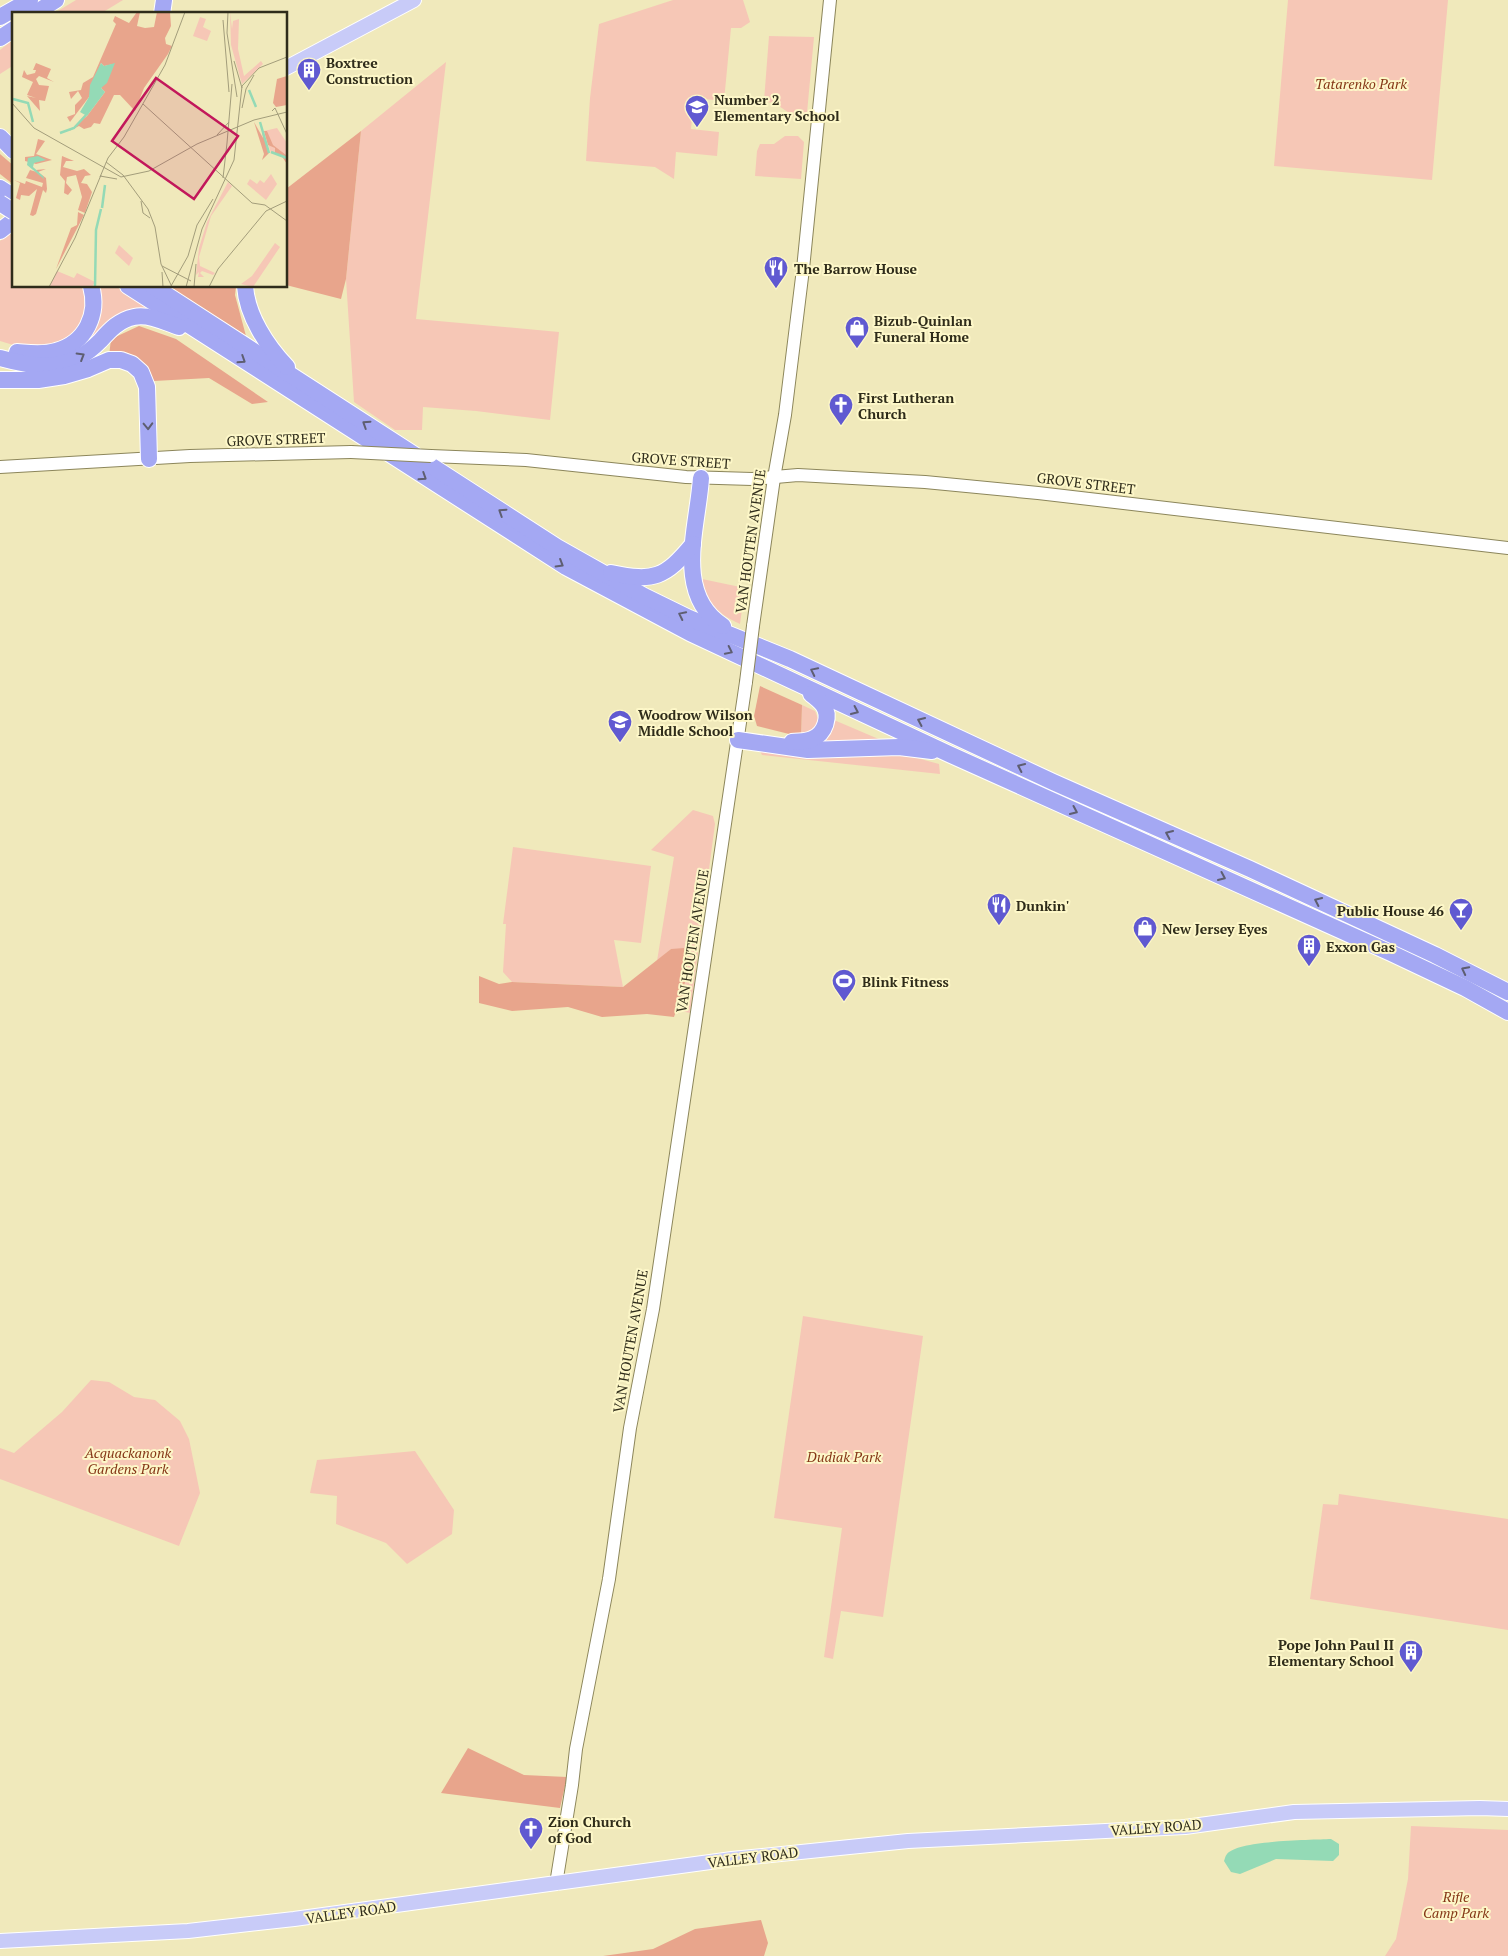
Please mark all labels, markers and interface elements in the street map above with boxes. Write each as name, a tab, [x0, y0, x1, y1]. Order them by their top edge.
inset map	[12, 12, 288, 288]
place label: Boxtree Construction	[326, 53, 413, 88]
building icon: Boxtree Construction	[296, 57, 322, 91]
park label: Tatarenko Park	[1315, 74, 1407, 93]
place label: Number 2 Elementary School	[714, 90, 840, 125]
school or university icon: Number 2 Elementary School	[684, 94, 710, 128]
restaurant icon: The Barrow House	[763, 255, 789, 289]
place label: The Barrow House	[794, 259, 918, 278]
place label: Bizub-Quinlan Funeral Home	[874, 311, 972, 346]
shop icon: Bizub-Quinlan Funeral Home	[844, 315, 870, 349]
one-way arrow	[75, 353, 84, 363]
one-way arrow	[237, 354, 246, 364]
place label: First Lutheran Church	[858, 388, 954, 423]
church icon: First Lutheran Church	[828, 392, 854, 426]
one-way arrow	[362, 421, 372, 430]
one-way arrow	[143, 422, 153, 430]
street label: GROVE STREET	[226, 428, 326, 450]
street label: GROVE STREET	[631, 447, 731, 473]
street label: VAN HOUTEN AVENUE	[730, 468, 770, 614]
street label: GROVE STREET	[1036, 468, 1137, 499]
one-way arrow	[418, 470, 427, 480]
one-way arrow	[499, 509, 508, 518]
one-way arrow	[555, 557, 564, 567]
one-way arrow	[679, 611, 688, 621]
one-way arrow	[723, 645, 732, 655]
one-way arrow	[811, 667, 820, 677]
one-way arrow	[850, 704, 859, 715]
place label: Woodrow Wilson Middle School	[638, 705, 753, 740]
school or university icon: Woodrow Wilson Middle School	[607, 709, 633, 743]
one-way arrow	[917, 717, 926, 728]
one-way arrow	[1017, 763, 1026, 774]
one-way arrow	[1069, 804, 1078, 815]
one-way arrow	[1165, 830, 1174, 841]
street label: VAN HOUTEN AVENUE	[671, 868, 713, 1014]
one-way arrow	[1217, 871, 1226, 881]
restaurant icon: Dunkin'	[986, 892, 1012, 926]
place label: Dunkin'	[1016, 896, 1069, 915]
one-way arrow	[1314, 896, 1323, 907]
bar icon: Public House 46	[1448, 897, 1474, 931]
place label: Public House 46	[1337, 901, 1444, 920]
shop icon: New Jersey Eyes	[1132, 915, 1158, 949]
place label: New Jersey Eyes	[1162, 919, 1268, 938]
building icon: Exxon Gas	[1296, 933, 1322, 967]
place label: Exxon Gas	[1326, 937, 1395, 956]
one-way arrow	[1461, 966, 1470, 976]
sports icon: Blink Fitness	[831, 968, 857, 1002]
place label: Blink Fitness	[862, 972, 949, 991]
street label: VAN HOUTEN AVENUE	[608, 1268, 652, 1414]
park label: Acquackanonk Gardens Park	[84, 1443, 172, 1478]
park label: Dudiak Park	[806, 1447, 881, 1466]
place label: Pope John Paul II Elementary School	[1268, 1635, 1394, 1670]
building icon: Pope John Paul II Elementary School	[1398, 1639, 1424, 1673]
place label: Zion Church of God	[548, 1812, 631, 1847]
street label: VALLEY ROAD	[1110, 1814, 1202, 1840]
church icon: Zion Church of God	[518, 1816, 544, 1850]
street label: VALLEY ROAD	[707, 1842, 799, 1872]
park label: Rifle Camp Park	[1423, 1887, 1489, 1922]
street label: VALLEY ROAD	[305, 1896, 398, 1928]

